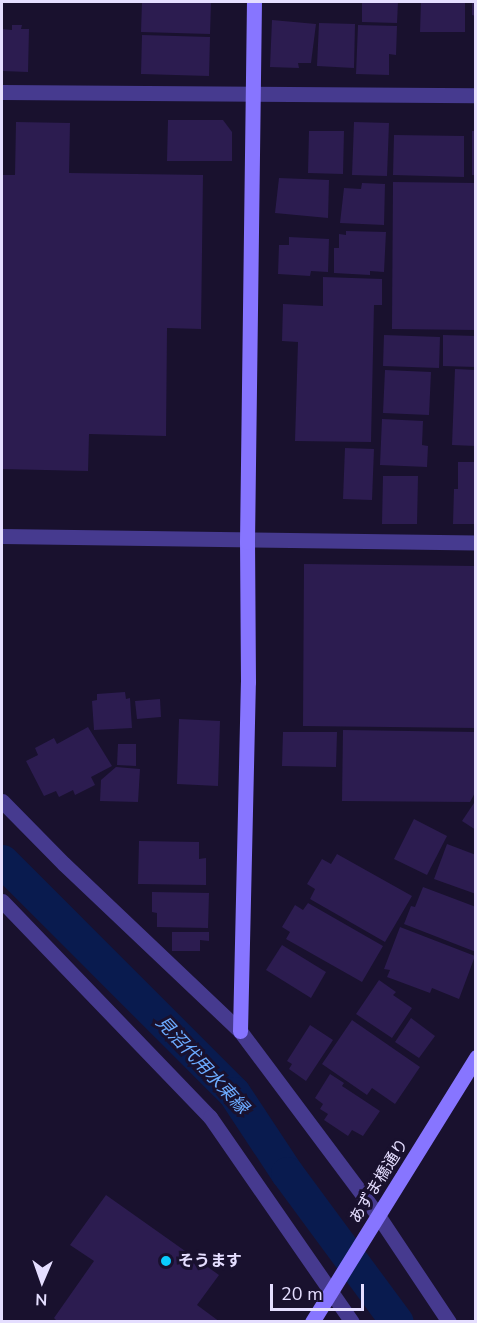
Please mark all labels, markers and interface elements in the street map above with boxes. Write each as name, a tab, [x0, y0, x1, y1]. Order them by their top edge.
water label: 見沼代用水東縁	[151, 1012, 253, 1118]
street label: あずま橋通り	[345, 1135, 413, 1227]
north arrow	[12, 1251, 72, 1311]
place label: そうます	[178, 1251, 242, 1271]
marker: そうます	[159, 1254, 173, 1268]
scale bar	[273, 1272, 368, 1310]
text: 20 m	[281, 1282, 323, 1306]
text: N	[35, 1288, 48, 1310]

